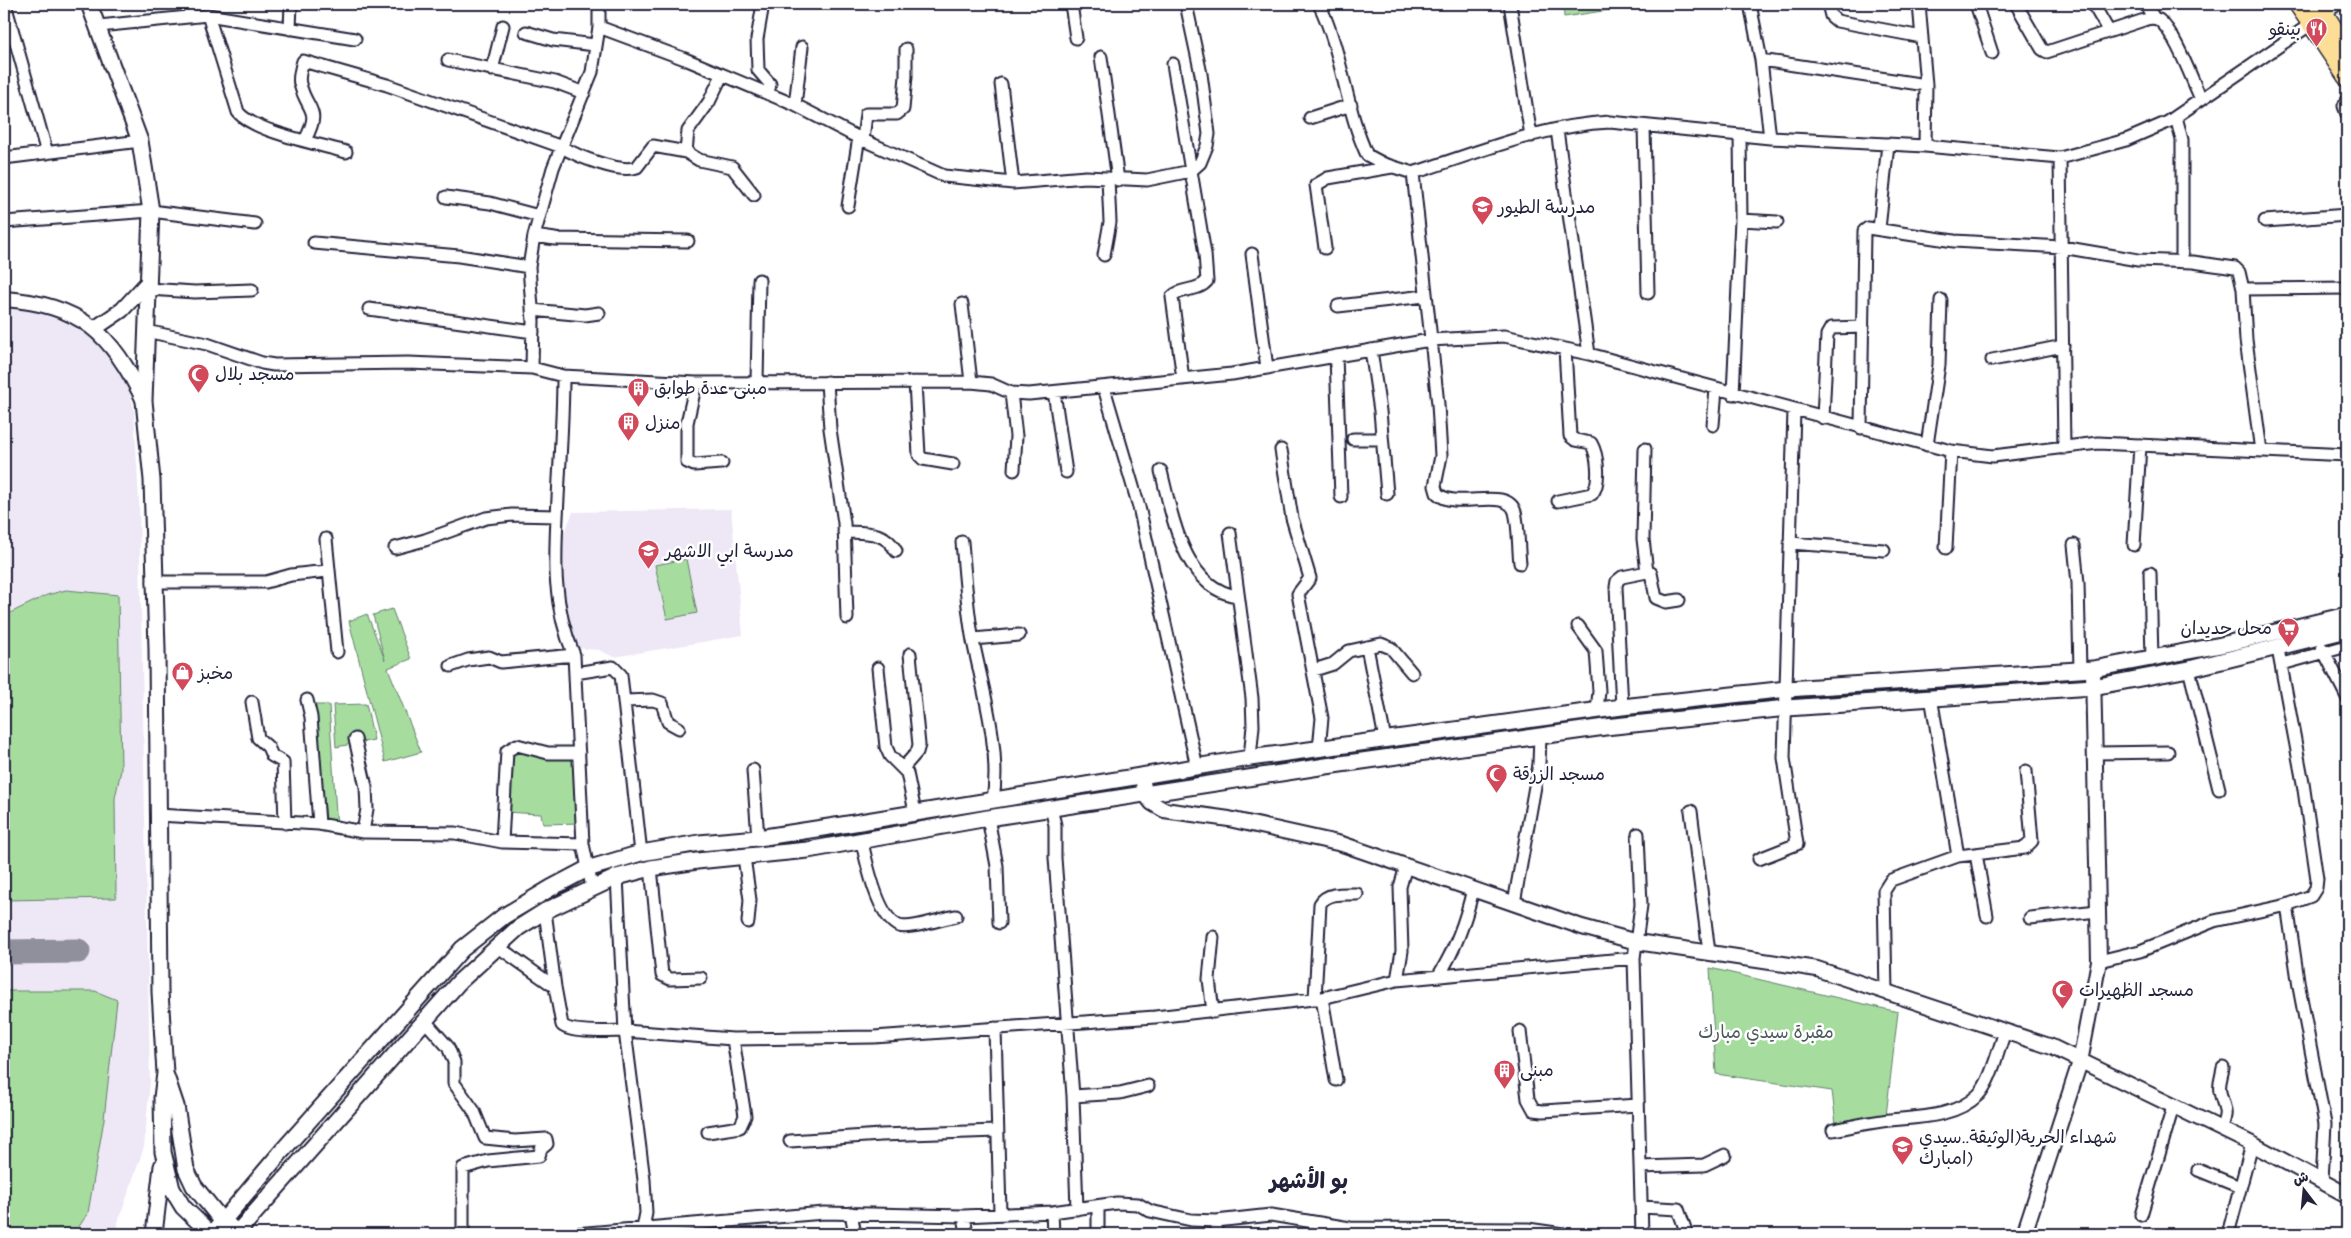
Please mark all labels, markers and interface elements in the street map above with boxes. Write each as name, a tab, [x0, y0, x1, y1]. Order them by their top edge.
restaurant icon: بينقو	[2305, 17, 2329, 48]
place label: بينقو	[2268, 18, 2301, 42]
school or university icon: مدرسة الطيور	[1470, 195, 1494, 226]
place label: مدرسة الطيور	[1496, 196, 1595, 220]
mosque icon: مسجد بلال	[187, 362, 211, 393]
place label: مسجد بلال	[215, 363, 295, 387]
building icon: مبنى عدة طوابق	[626, 376, 650, 407]
place label: مبنى عدة طوابق	[654, 377, 767, 401]
building icon: منزل	[617, 411, 641, 442]
place label: منزل	[645, 412, 680, 436]
school or university icon: مدرسة ابي الاشهر	[637, 539, 661, 570]
place label: مدرسة ابي الاشهر	[663, 540, 794, 567]
supermarket icon: محل حديدان	[2276, 616, 2300, 647]
place label: محل حديدان	[2180, 617, 2272, 641]
shop icon: مخبز	[170, 661, 194, 692]
place label: مخبز	[196, 662, 233, 686]
mosque icon: مسجد الزرقة	[1485, 762, 1509, 793]
place label: مسجد الزرقة	[1513, 763, 1605, 787]
mosque icon: مسجد الظهيرات	[2051, 978, 2075, 1009]
place label: مسجد الظهيرات	[2079, 979, 2194, 1003]
park label: مقبرة سيدي مبارك	[1698, 1021, 1834, 1045]
building icon: مبنى	[1492, 1058, 1516, 1089]
place label: مبنى	[1520, 1059, 1554, 1083]
place label: شهداء الحرية(الوثيقة..سيدي امبارك)	[1919, 1126, 2117, 1171]
school or university icon: شهداء الحرية(الوثيقة..سيدي امبارك)	[1891, 1135, 1915, 1166]
district label: بو الأشهر	[1268, 1166, 1348, 1196]
north arrow	[2278, 1166, 2328, 1216]
text: ش	[2291, 1168, 2311, 1189]

